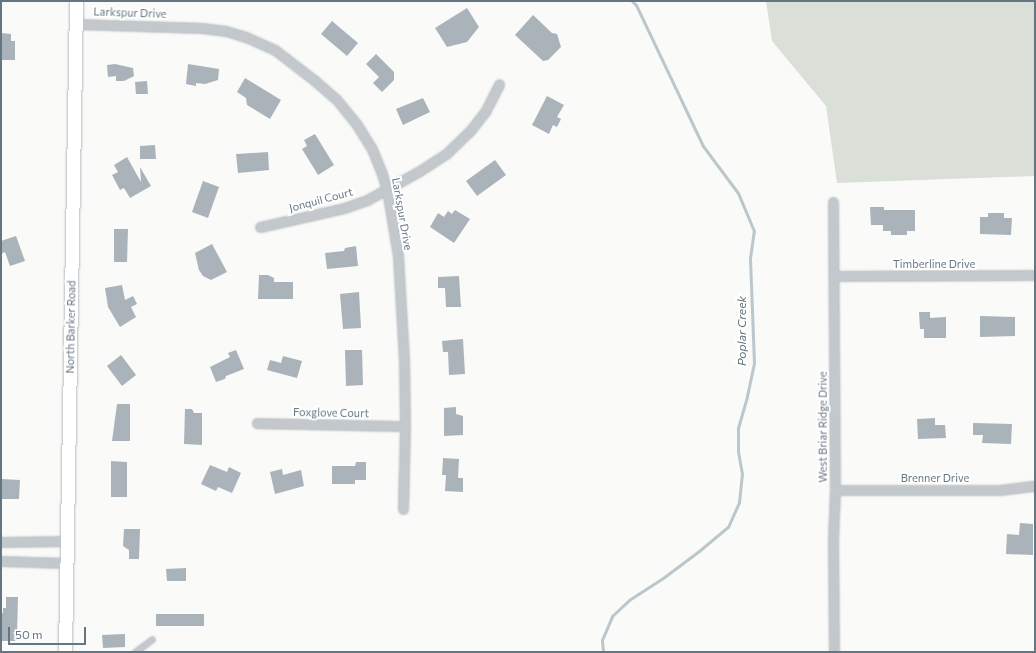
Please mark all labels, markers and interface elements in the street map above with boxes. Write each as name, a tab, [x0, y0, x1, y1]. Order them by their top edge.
street label: Larkspur Drive	[93, 5, 167, 21]
street label: Larkspur Drive	[389, 177, 415, 251]
street label: Jonquil Court	[288, 185, 354, 215]
street label: Timberline Drive	[893, 257, 975, 271]
street label: North Barker Road	[64, 280, 78, 374]
water label: Poplar Creek	[735, 296, 749, 366]
street label: West Briar Ridge Drive	[816, 371, 830, 483]
street label: Foxglove Court	[293, 406, 369, 420]
street label: Brenner Drive	[901, 471, 969, 485]
scale bar	[10, 619, 88, 645]
text: 50 m	[15, 627, 43, 641]

